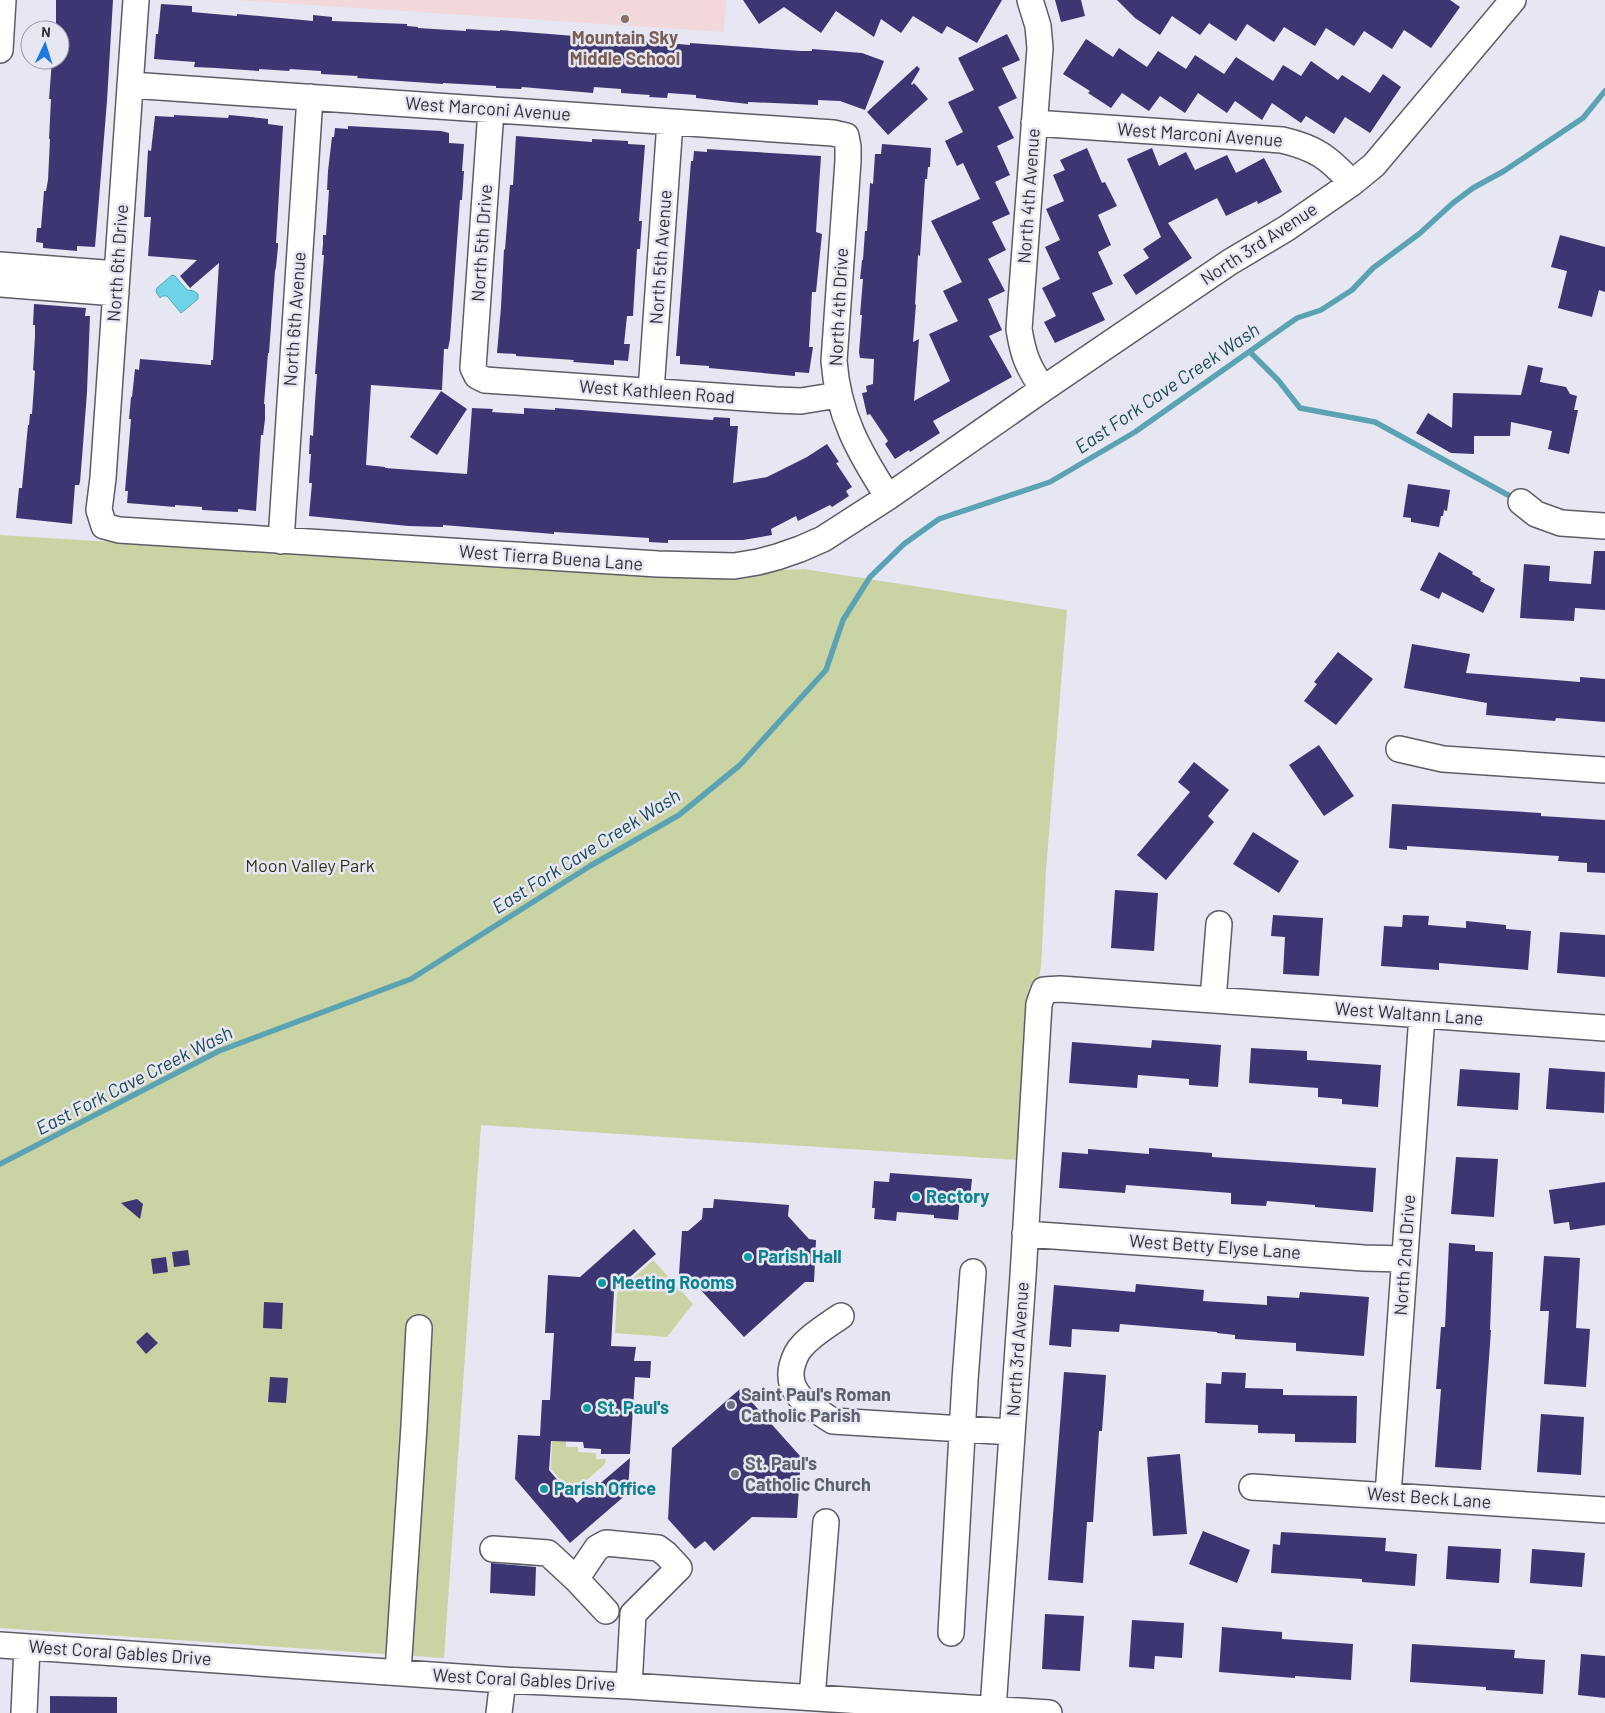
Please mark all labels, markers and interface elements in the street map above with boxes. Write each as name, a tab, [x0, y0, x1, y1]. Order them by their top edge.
marker: Mountain Sky Middle School	[619, 13, 631, 25]
north arrow	[20, 20, 70, 70]
text: N	[41, 23, 51, 40]
place label: Mountain Sky Middle School	[570, 26, 680, 69]
street label: West Marconi Avenue	[405, 91, 572, 125]
street label: West Marconi Avenue	[1117, 117, 1284, 151]
street label: North 4th Avenue	[1012, 128, 1044, 264]
street label: North 5th Drive	[466, 183, 496, 302]
street label: North 5th Avenue	[644, 189, 676, 325]
street label: North 3rd Avenue	[1196, 197, 1321, 289]
street label: North 6th Drive	[102, 203, 132, 322]
street label: North 4th Drive	[824, 247, 852, 367]
street label: North 6th Avenue	[278, 251, 310, 387]
water label: East Fork Cave Creek Wash	[1070, 317, 1263, 458]
street label: West Kathleen Road	[579, 375, 736, 407]
street label: West Tierra Buena Lane	[458, 540, 644, 574]
water label: East Fork Cave Creek Wash	[487, 783, 684, 918]
park label: Moon Valley Park	[245, 854, 375, 876]
street label: West Waltann Lane	[1334, 997, 1484, 1029]
water label: East Fork Cave Creek Wash	[32, 1020, 236, 1139]
place label: Rectory	[926, 1185, 989, 1207]
marker: Rectory	[910, 1191, 922, 1203]
street label: North 2nd Drive	[1389, 1194, 1419, 1316]
street label: West Betty Elyse Lane	[1128, 1229, 1302, 1263]
place label: Parish Hall	[758, 1245, 842, 1267]
marker: Parish Hall	[742, 1251, 754, 1263]
place label: Meeting Rooms	[612, 1271, 734, 1293]
marker: Meeting Rooms	[596, 1277, 608, 1289]
street label: North 3rd Avenue	[1001, 1281, 1033, 1417]
place label: Saint Paul's Roman Catholic Parish	[741, 1383, 891, 1426]
place label: St. Paul's	[597, 1396, 669, 1418]
marker: Saint Paul's Roman Catholic Parish	[725, 1399, 737, 1411]
marker: St. Paul's	[581, 1402, 593, 1414]
place label: St. Paul's Catholic Church	[745, 1452, 871, 1495]
marker: St. Paul's Catholic Church	[729, 1468, 741, 1480]
place label: Parish Office	[554, 1477, 656, 1499]
street label: West Beck Lane	[1366, 1482, 1492, 1512]
marker: Parish Office	[538, 1483, 550, 1495]
street label: West Coral Gables Drive	[28, 1635, 212, 1669]
street label: West Coral Gables Drive	[432, 1663, 616, 1695]

